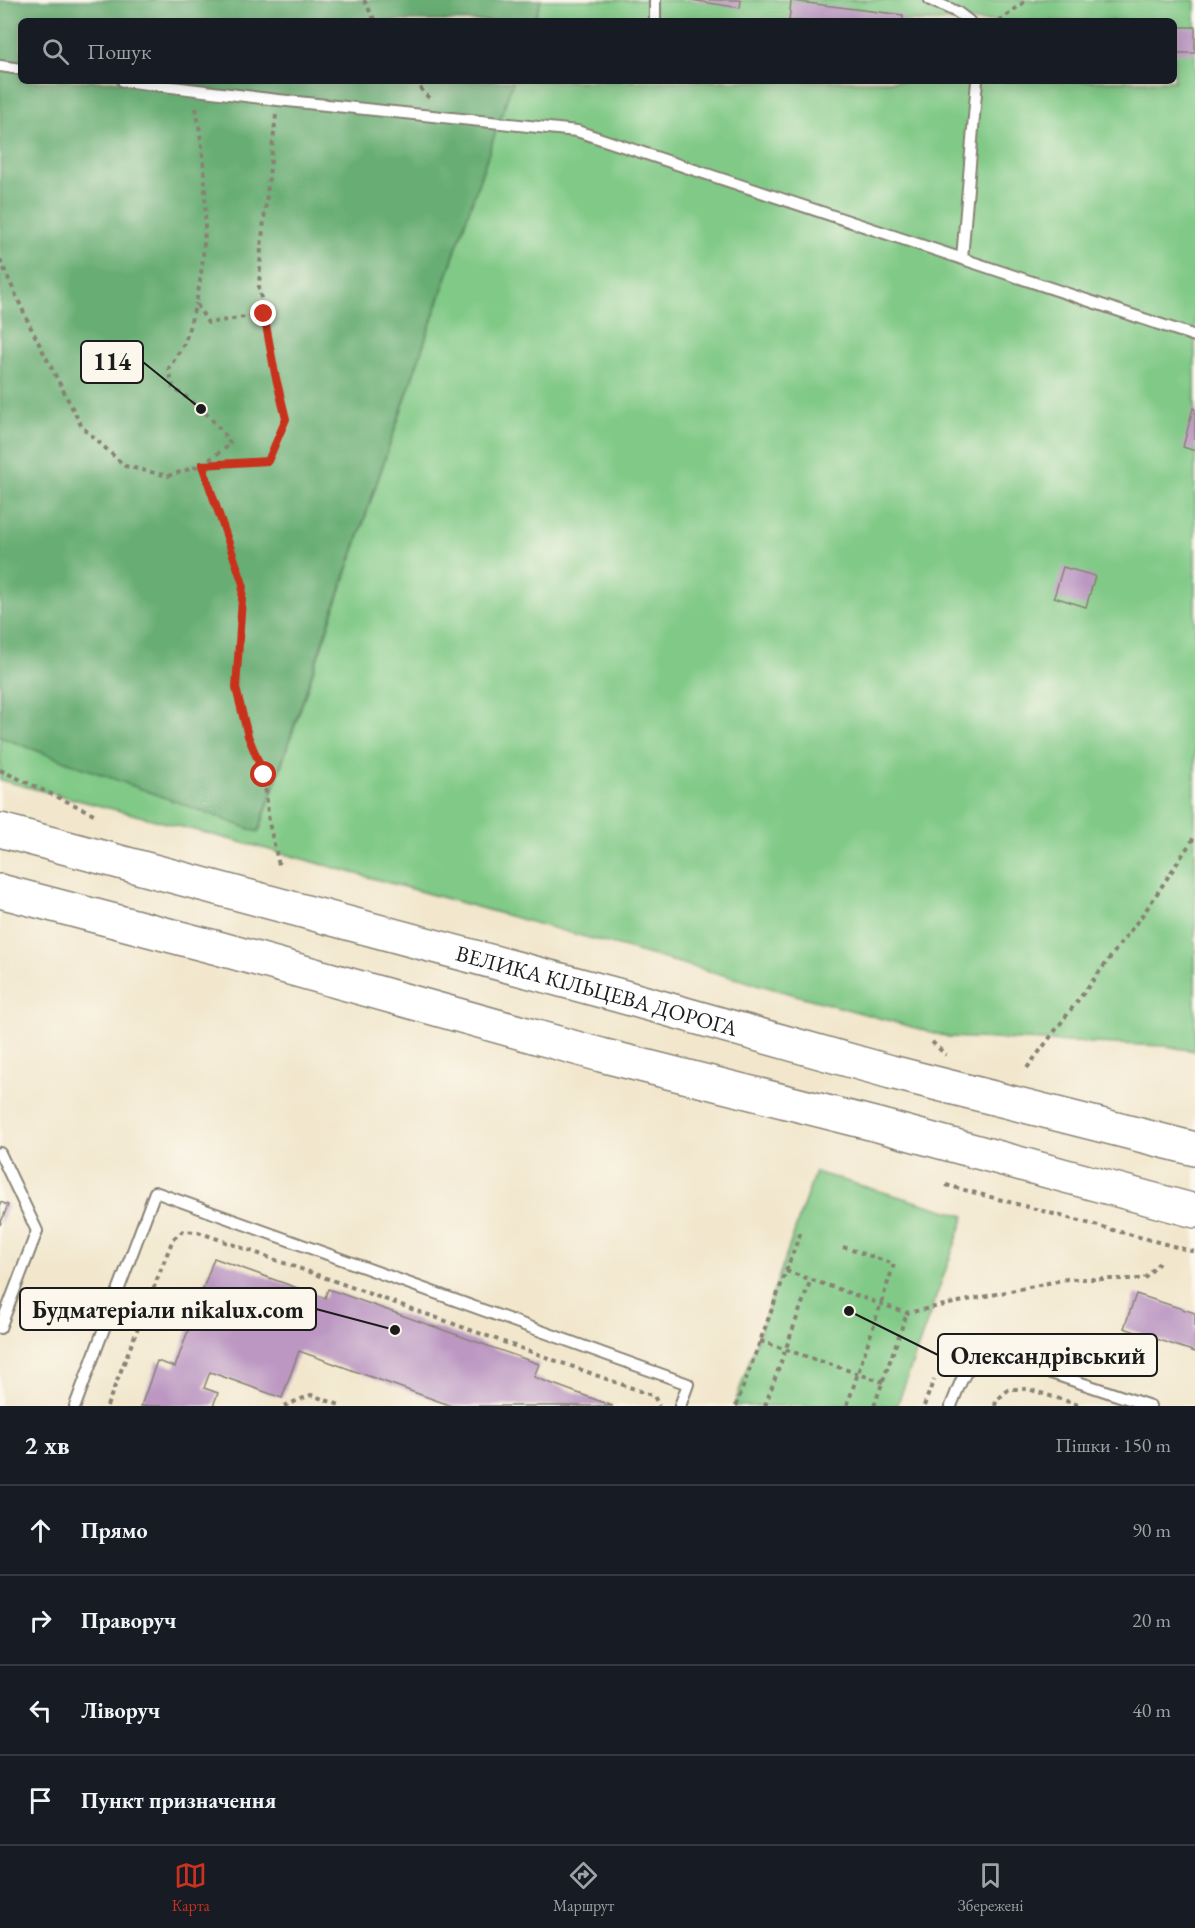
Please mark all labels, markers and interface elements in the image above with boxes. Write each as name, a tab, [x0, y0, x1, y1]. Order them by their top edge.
search box	[18, 18, 1177, 84]
icon: search	[39, 35, 72, 68]
text: Пошук	[87, 37, 151, 66]
route end	[250, 300, 276, 326]
callout: 114	[81, 341, 143, 383]
text: 114	[93, 346, 131, 377]
route start	[250, 761, 276, 787]
street label: ВЕЛИКА КІЛЬЦЕВА ДОРОГА	[453, 939, 742, 1043]
callout: Будматеріали nikalux.com	[20, 1288, 316, 1330]
text: Будматеріали nikalux.com	[32, 1294, 304, 1326]
callout: Олександрівський	[938, 1334, 1157, 1376]
text: Олександрівський	[951, 1340, 1145, 1371]
text: 2 хв	[24, 1428, 70, 1462]
text: Пішки · 150 m	[1055, 1432, 1171, 1458]
icon: ahead	[24, 1514, 57, 1547]
text: Прямо	[81, 1516, 148, 1545]
text: 90 m	[1132, 1517, 1171, 1543]
icon: right	[24, 1604, 57, 1637]
text: Праворуч	[81, 1606, 177, 1635]
text: 20 m	[1132, 1607, 1171, 1633]
icon: left	[24, 1694, 57, 1727]
text: Ліворуч	[81, 1696, 160, 1725]
text: 40 m	[1132, 1697, 1171, 1723]
icon: arrive	[24, 1784, 57, 1817]
text: Пункт призначення	[81, 1786, 276, 1815]
tab: Карта	[172, 1859, 210, 1916]
tab: Маршрут	[553, 1859, 614, 1916]
tab: Збережені	[958, 1859, 1023, 1916]

